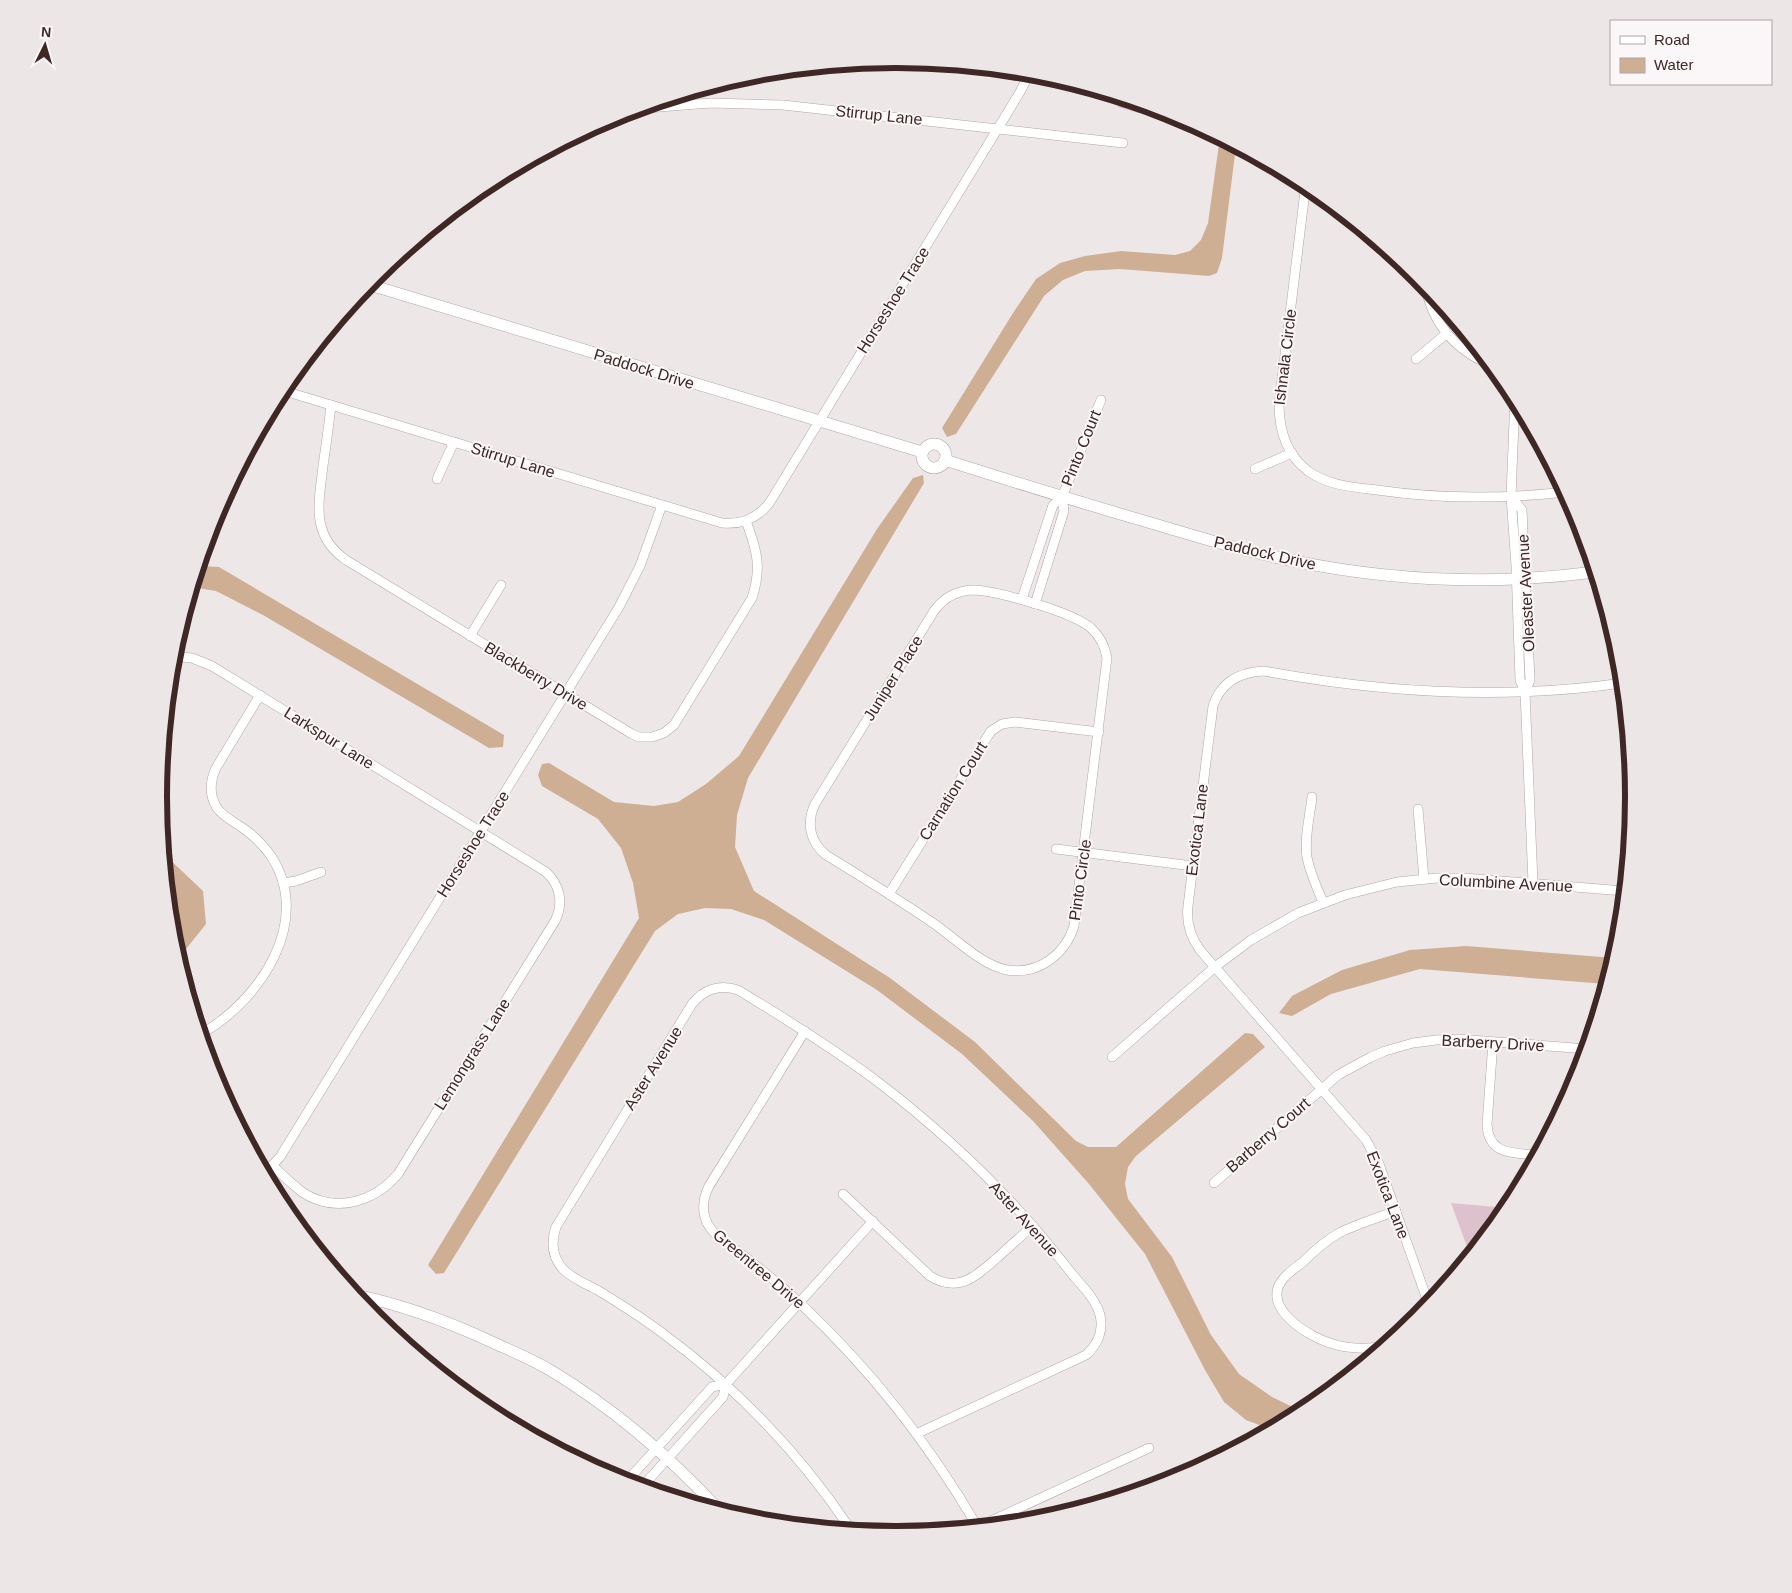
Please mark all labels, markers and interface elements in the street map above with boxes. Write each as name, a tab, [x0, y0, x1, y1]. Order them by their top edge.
north arrow	[20, 20, 70, 70]
legend	[1610, 20, 1772, 85]
text: N	[40, 24, 52, 40]
text: Road	[1654, 31, 1690, 48]
text: Water	[1654, 56, 1693, 73]
street label: Stirrup Lane	[835, 102, 923, 128]
street label: Horseshoe Trace	[854, 244, 933, 356]
street label: Ishnala Circle	[1271, 308, 1299, 406]
street label: Paddock Drive	[592, 346, 696, 392]
street label: Pinto Court	[1058, 407, 1104, 488]
street label: Stirrup Lane	[469, 439, 557, 481]
street label: Paddock Drive	[1212, 533, 1318, 573]
street label: Oleaster Avenue	[1514, 534, 1538, 652]
street label: Juniper Place	[860, 632, 926, 724]
street label: Blackberry Drive	[481, 638, 591, 714]
street label: Larkspur Lane	[281, 704, 377, 772]
street label: Carnation Court	[916, 738, 990, 843]
street label: Exotica Lane	[1183, 783, 1211, 877]
street label: Horseshoe Trace	[434, 788, 513, 900]
street label: Pinto Circle	[1066, 838, 1094, 922]
street label: Columbine Avenue	[1439, 871, 1573, 895]
street label: Lemongrass Lane	[431, 995, 513, 1113]
street label: Aster Avenue	[621, 1023, 685, 1113]
street label: Barberry Drive	[1441, 1032, 1545, 1054]
street label: Barberry Court	[1223, 1094, 1314, 1176]
street label: Exotica Lane	[1363, 1149, 1413, 1241]
street label: Aster Avenue	[986, 1178, 1062, 1260]
street label: Greentree Drive	[710, 1226, 808, 1312]

